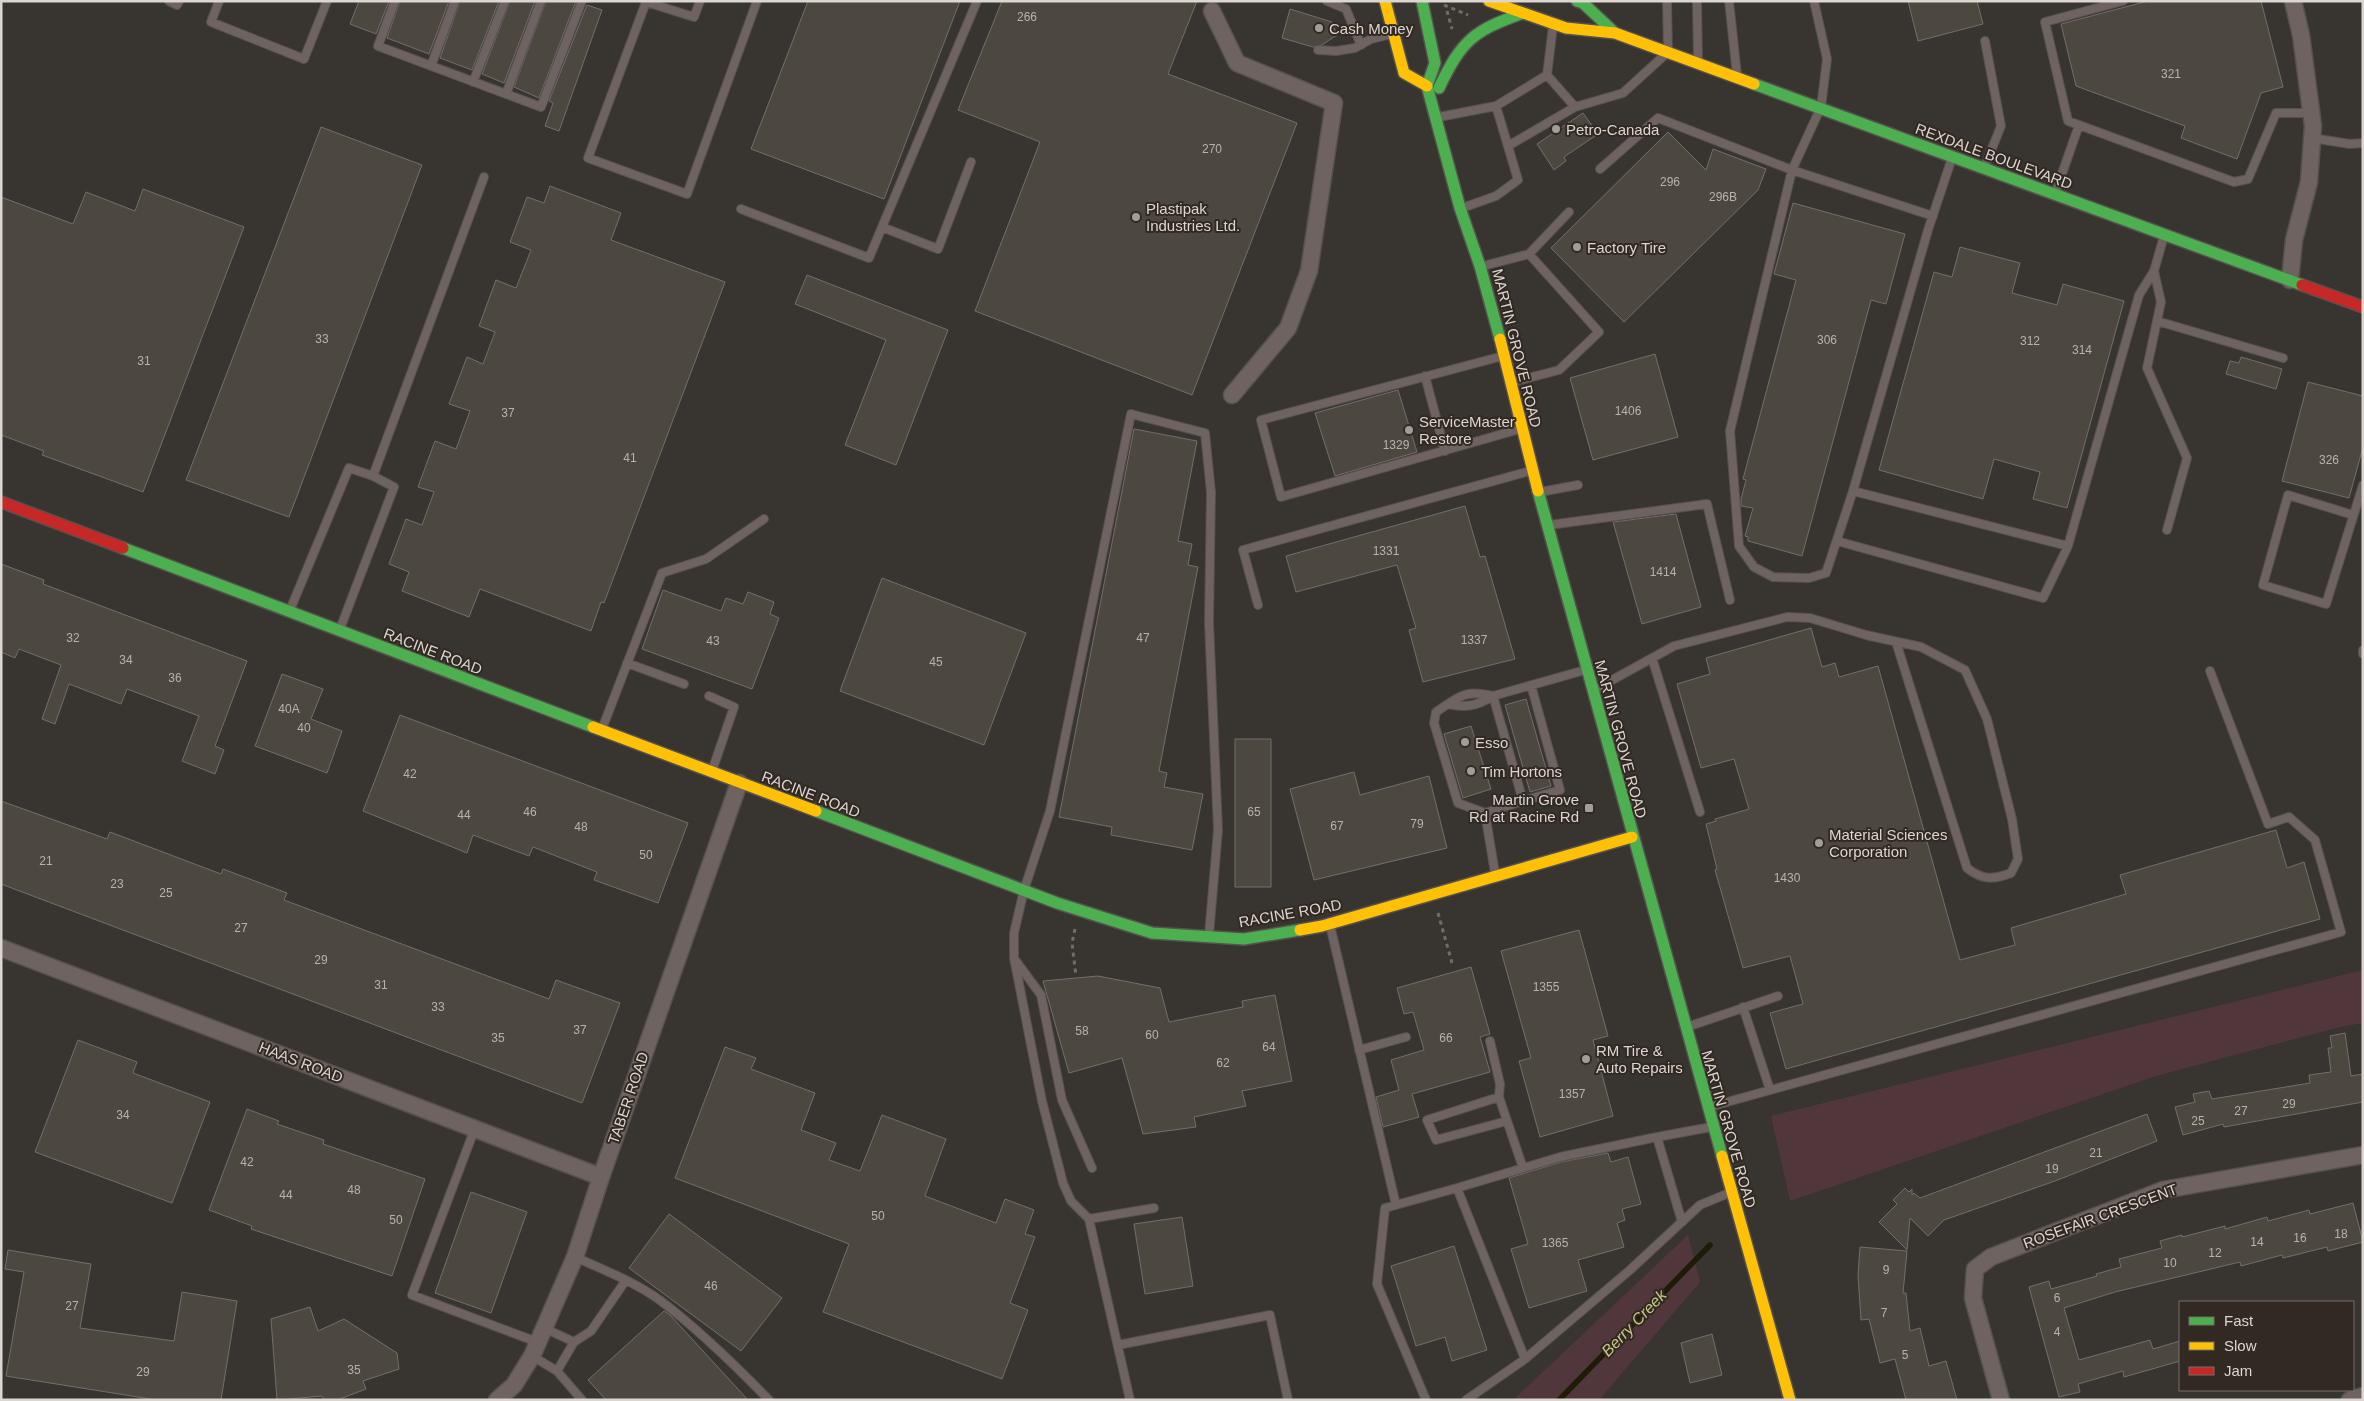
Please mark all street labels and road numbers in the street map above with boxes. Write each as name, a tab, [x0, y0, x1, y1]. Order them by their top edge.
street label: REXDALE BOULEVARD	[1913, 120, 2075, 192]
street label: MARTIN GROVE ROAD	[1489, 267, 1545, 429]
street label: RACINE ROAD	[381, 624, 485, 678]
street label: MARTIN GROVE ROAD	[1592, 658, 1650, 820]
street label: RACINE ROAD	[759, 767, 863, 821]
street label: RACINE ROAD	[1237, 896, 1343, 930]
street label: HAAS ROAD	[257, 1038, 345, 1086]
street label: MARTIN GROVE ROAD	[1698, 1048, 1760, 1210]
street label: TABER ROAD	[604, 1050, 652, 1146]
street label: ROSEFAIR CRESCENT	[2021, 1180, 2179, 1252]

